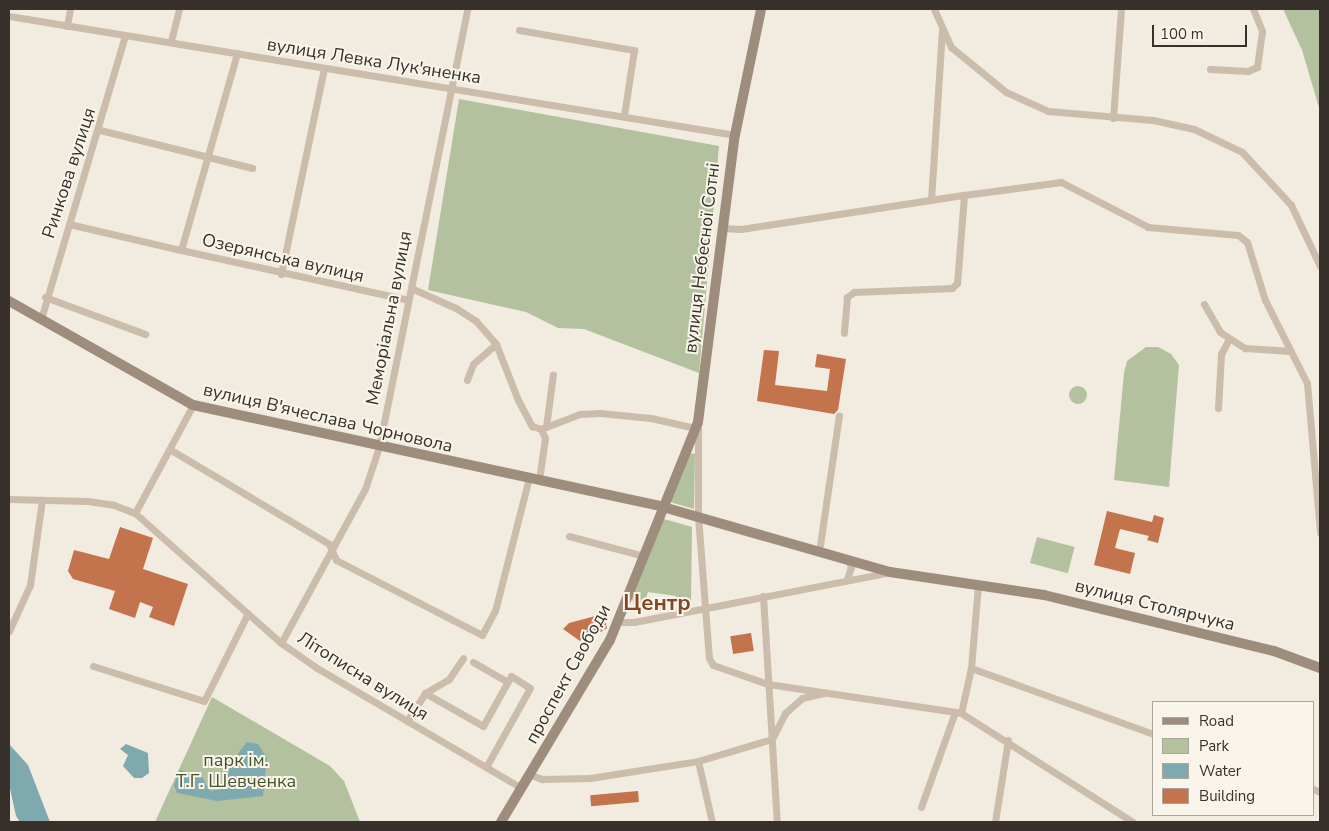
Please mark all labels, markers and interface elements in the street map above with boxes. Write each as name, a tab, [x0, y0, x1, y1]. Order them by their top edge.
scale bar	[1154, 15, 1249, 47]
text: 100 m	[1160, 24, 1204, 44]
street label: вулиця Левка Лук'яненка	[265, 33, 483, 89]
street label: Ринкова вулиця	[38, 105, 100, 241]
street label: вулиця Небесної Сотні	[680, 162, 724, 354]
street label: Озерянська вулиця	[200, 229, 366, 287]
street label: Меморіальна вулиця	[362, 229, 416, 407]
street label: вулиця В'ячеслава Чорновола	[201, 379, 455, 457]
street label: вулиця Столярчука	[1073, 575, 1237, 635]
district label: Центр	[623, 591, 691, 617]
street label: проспект Свободи	[521, 601, 615, 747]
street label: Літописна вулиця	[294, 627, 432, 725]
legend	[1152, 701, 1314, 816]
text: Road	[1199, 711, 1234, 731]
text: Park	[1199, 736, 1229, 756]
park label: парк ім. Т.Г. Шевченка	[176, 750, 296, 792]
text: Water	[1199, 761, 1241, 781]
text: Building	[1199, 786, 1255, 806]

